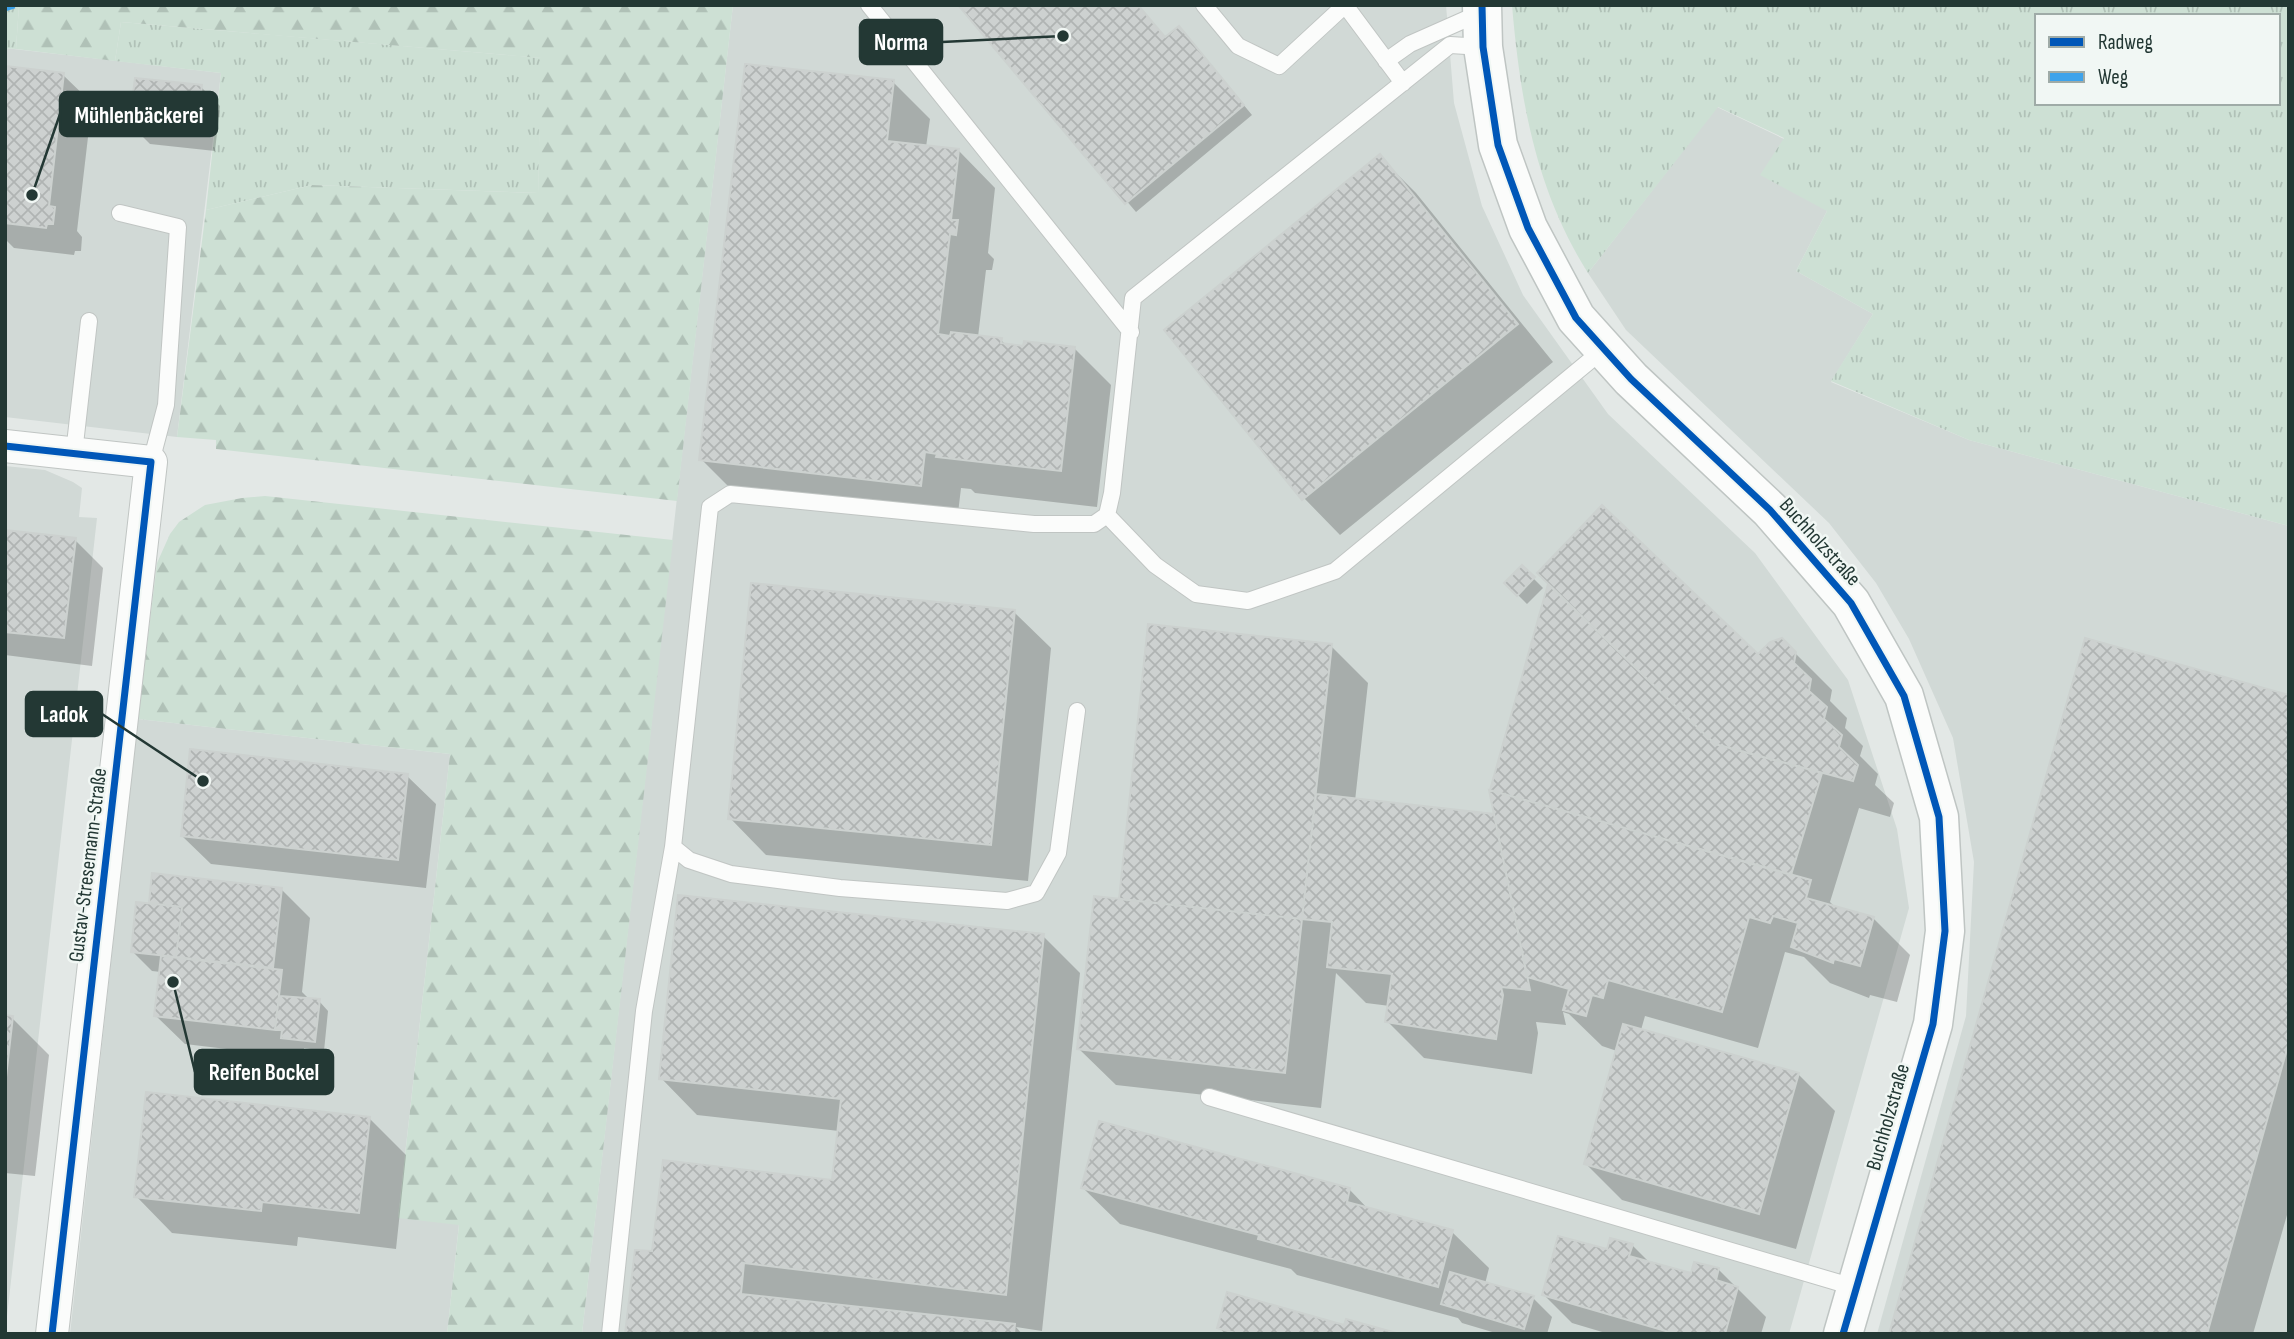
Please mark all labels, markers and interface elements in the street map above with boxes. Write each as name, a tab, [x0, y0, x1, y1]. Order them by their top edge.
legend	[2035, 14, 2280, 105]
callout: Norma	[860, 20, 942, 64]
text: Norma	[874, 29, 928, 57]
text: Radweg	[2098, 30, 2153, 55]
text: Weg	[2098, 65, 2128, 90]
callout: Mühlenbäckerei	[60, 92, 217, 136]
text: Mühlenbäckerei	[74, 102, 204, 130]
street label: Buchholzstraße	[1774, 493, 1866, 591]
callout: Ladok	[26, 692, 102, 736]
text: Ladok	[40, 701, 88, 729]
street label: Gustav-Stresemann-Straße	[64, 766, 112, 964]
callout: Reifen Bockel	[195, 1050, 333, 1094]
text: Reifen Bockel	[209, 1059, 319, 1087]
street label: Buchholzstraße	[1861, 1061, 1915, 1173]

